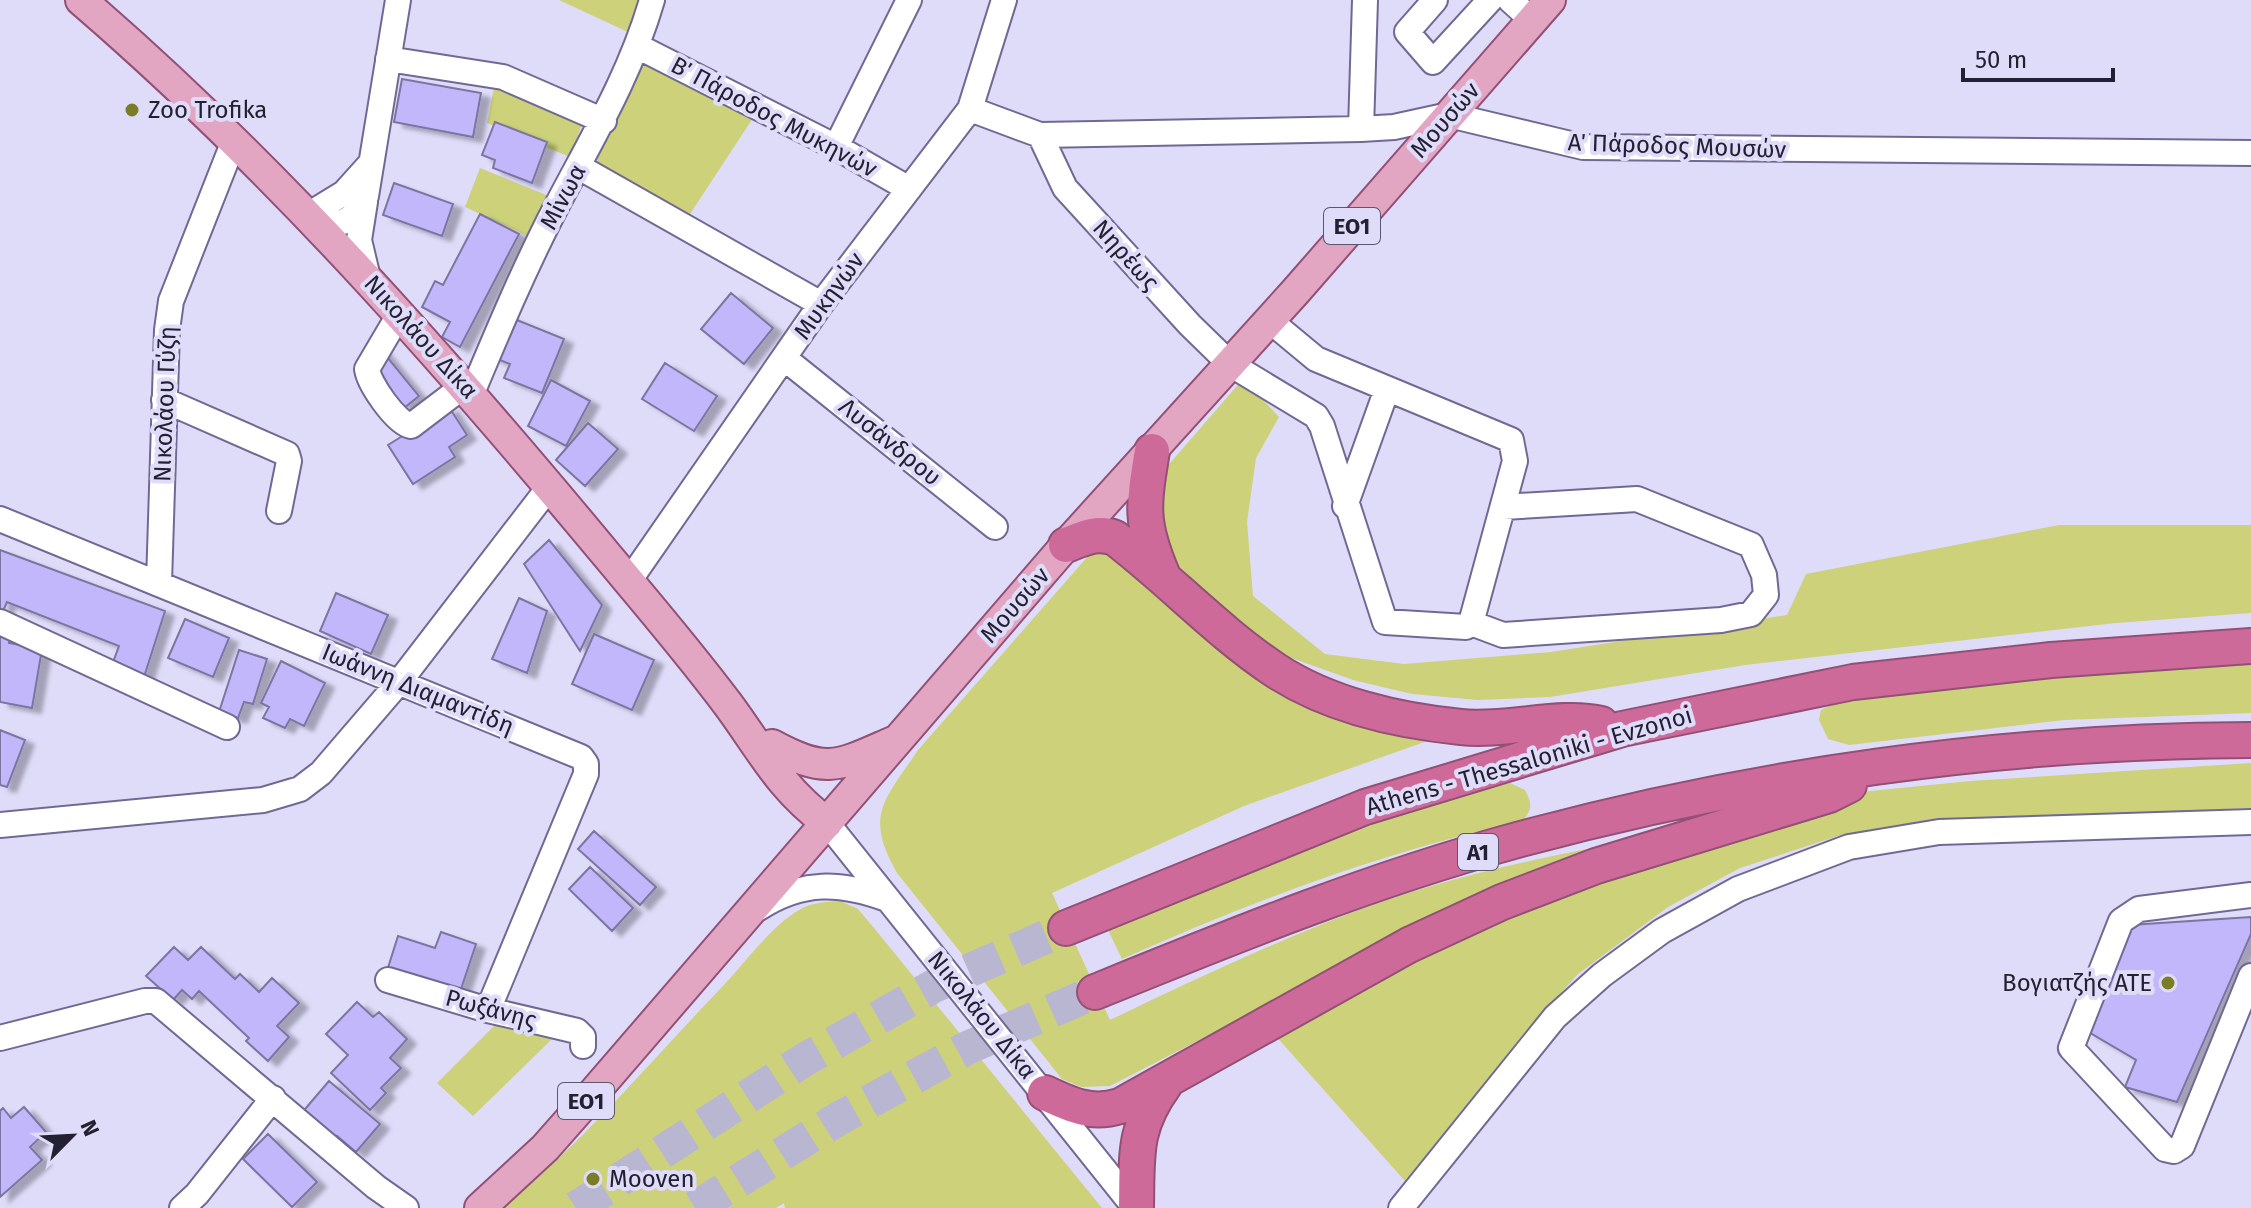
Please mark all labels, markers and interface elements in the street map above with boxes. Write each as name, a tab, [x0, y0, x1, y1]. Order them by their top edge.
scale bar	[1963, 32, 2113, 82]
text: 50 m	[1975, 46, 2027, 74]
street label: Β΄ Πάροδος Μυκηνών	[666, 51, 882, 183]
street label: Μουσών	[1405, 76, 1486, 163]
place label: Zoo Trofika	[148, 96, 267, 124]
marker: Zoo Trofika	[123, 101, 141, 119]
street label: Α΄ Πάροδος Μουσών	[1567, 128, 1787, 164]
street label: Μίνωα	[534, 160, 592, 234]
road number: ΕΟ1	[1324, 208, 1380, 244]
street label: Νηρέως	[1087, 214, 1165, 296]
street label: Μυκηνών	[788, 247, 870, 345]
street label: Νικολάου Δίκα	[358, 270, 484, 404]
street label: Νικολάου Γύζη	[148, 326, 182, 482]
street label: Λυσάνδρου	[833, 392, 947, 492]
street label: Μουσών	[975, 561, 1056, 648]
street label: Ιωάννη Διαμαντίδη	[318, 638, 518, 740]
street label: Athens - Thessaloniki - Evzonoi	[1363, 701, 1695, 821]
road number: Α1	[1458, 834, 1498, 870]
street label: Νικολάου Δίκα	[922, 945, 1042, 1085]
place label: Βογιατζής ΑΤΕ	[2002, 969, 2152, 997]
marker: Βογιατζής ΑΤΕ	[2159, 974, 2177, 992]
street label: Ρωξάνης	[443, 983, 539, 1035]
road number: ΕΟ1	[558, 1083, 614, 1119]
north arrow	[32, 1096, 112, 1176]
text: N	[75, 1116, 105, 1140]
place label: Mooven	[609, 1165, 694, 1193]
marker: Mooven	[584, 1170, 602, 1188]

